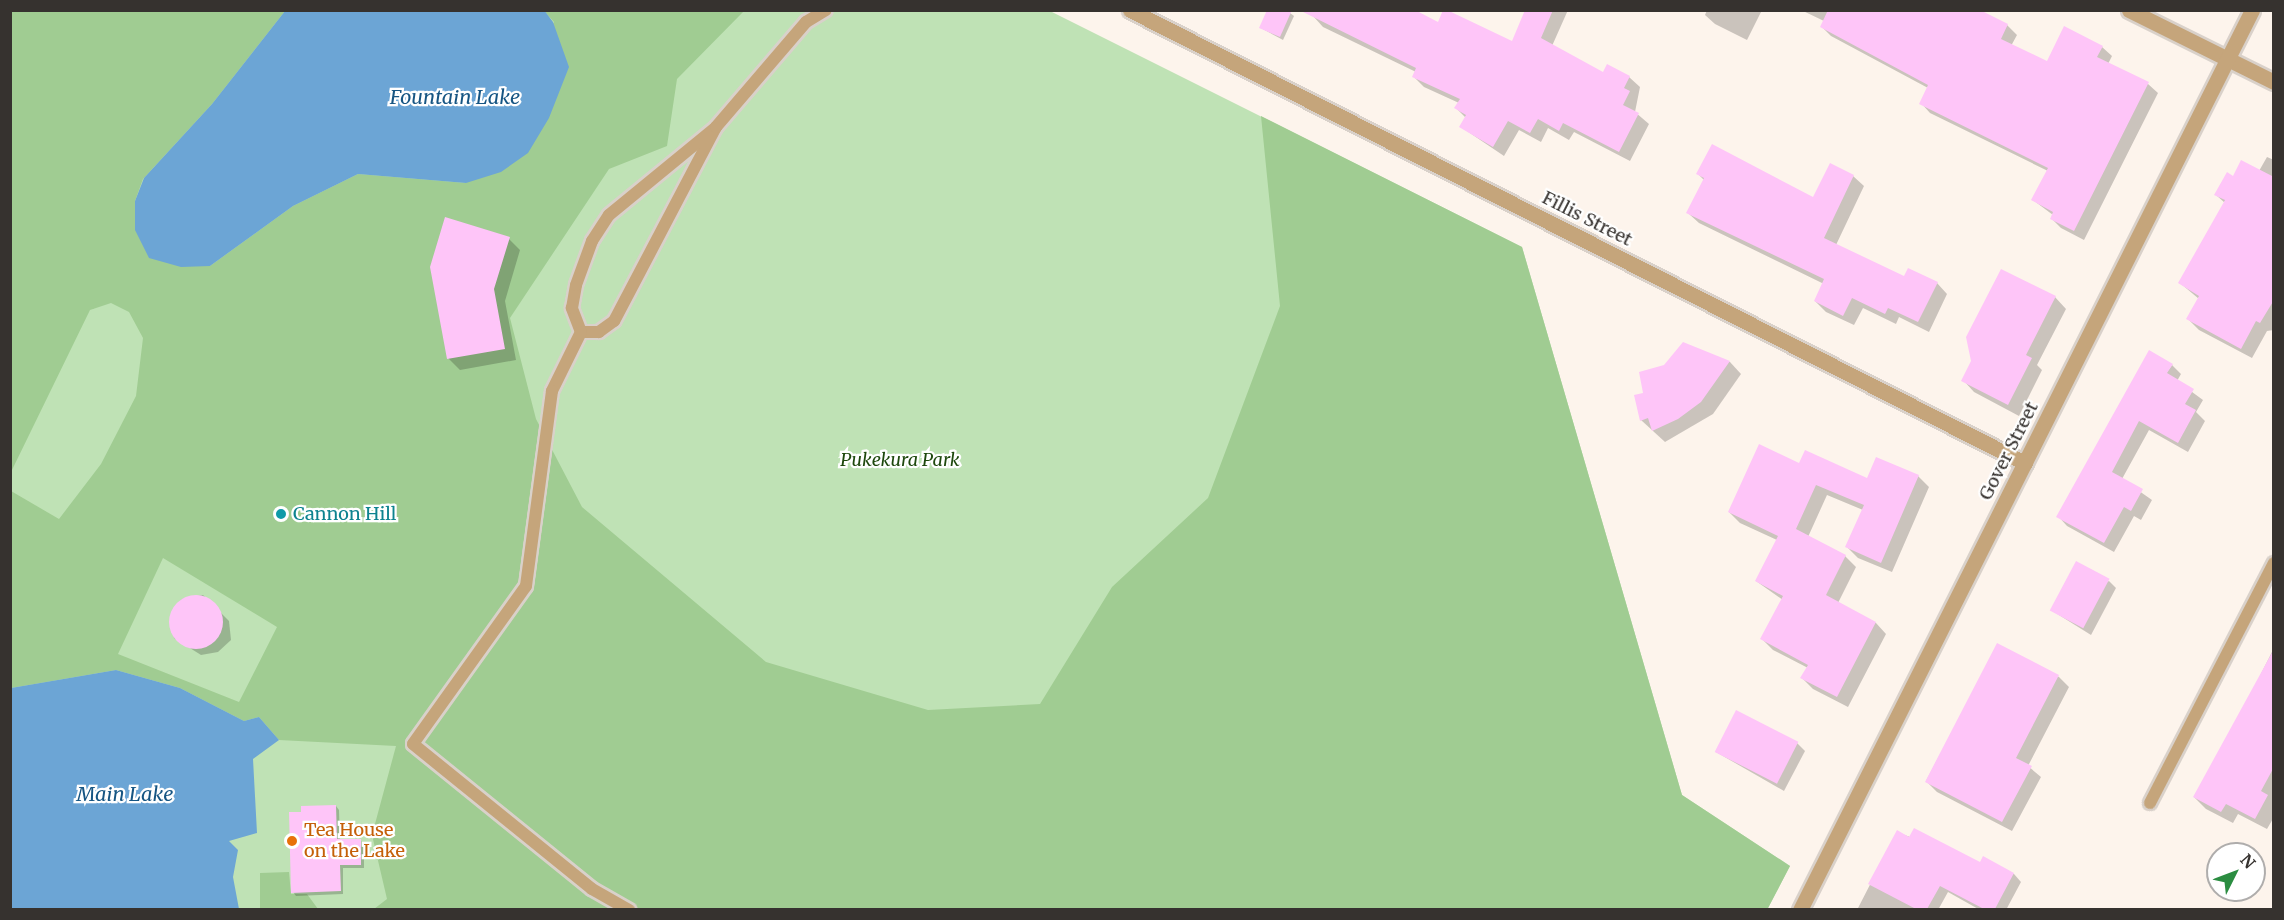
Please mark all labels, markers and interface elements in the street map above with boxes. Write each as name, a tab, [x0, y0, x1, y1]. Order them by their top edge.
water label: Fountain Lake	[390, 84, 520, 108]
street label: Fillis Street	[1538, 187, 1636, 251]
street label: Gover Street	[1975, 398, 2043, 504]
park label: Pukekura Park	[840, 449, 960, 471]
place label: Cannon Hill	[293, 503, 396, 525]
marker: Cannon Hill	[274, 507, 288, 521]
water label: Main Lake	[77, 781, 173, 805]
place label: Tea House on the Lake	[304, 820, 405, 862]
marker: Tea House on the Lake	[285, 834, 299, 848]
north arrow	[2206, 842, 2266, 902]
text: N	[2236, 850, 2260, 873]

